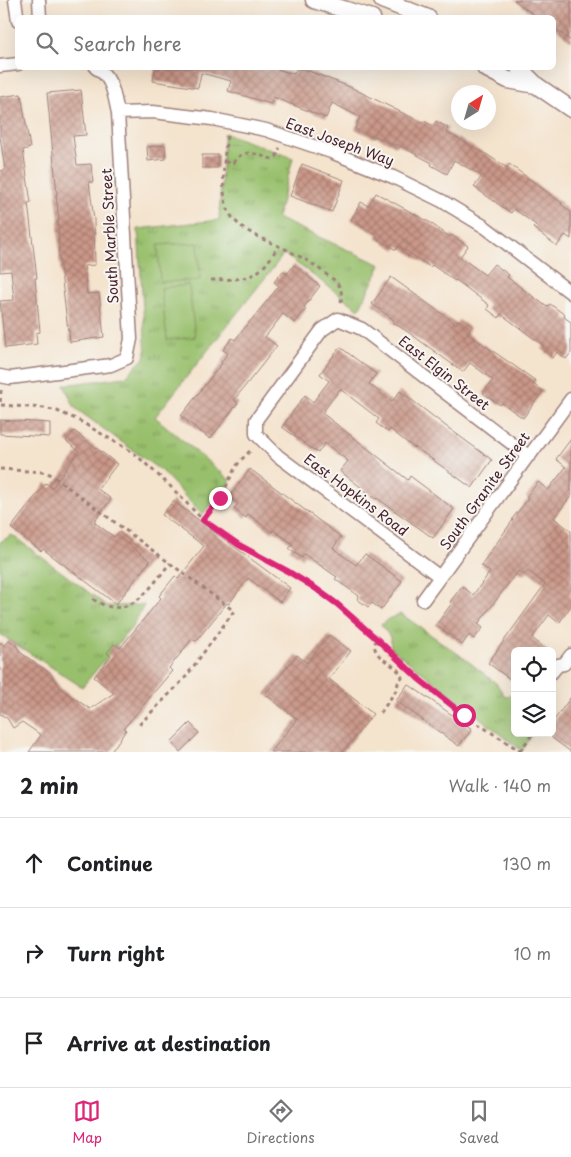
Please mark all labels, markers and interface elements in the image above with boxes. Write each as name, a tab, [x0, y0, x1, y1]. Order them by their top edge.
search box	[15, 15, 556, 70]
icon: search	[33, 29, 61, 57]
text: Search here	[73, 29, 182, 57]
north arrow	[451, 85, 496, 130]
street label: East Joseph Way	[283, 112, 397, 171]
street label: South Marble Street	[95, 168, 124, 304]
street label: East Elgin Street	[394, 330, 494, 415]
street label: South Granite Street	[435, 427, 535, 554]
street label: East Hopkins Road	[300, 448, 413, 541]
route end	[209, 487, 232, 510]
map controls	[511, 647, 556, 737]
button: locate	[511, 647, 556, 692]
button: layers	[511, 692, 556, 737]
route start	[453, 704, 476, 727]
text: 2 min	[20, 769, 79, 801]
text: Walk · 140 m	[449, 773, 551, 797]
icon: ahead	[20, 849, 48, 877]
text: Continue	[67, 849, 153, 877]
text: 130 m	[503, 851, 551, 875]
icon: right	[20, 939, 48, 967]
text: Turn right	[67, 939, 165, 967]
text: 10 m	[514, 941, 551, 965]
icon: arrive	[20, 1029, 48, 1057]
text: Arrive at destination	[67, 1029, 271, 1057]
tab: Map	[72, 1097, 102, 1148]
tab: Directions	[247, 1097, 315, 1148]
tab: Saved	[459, 1097, 499, 1148]

